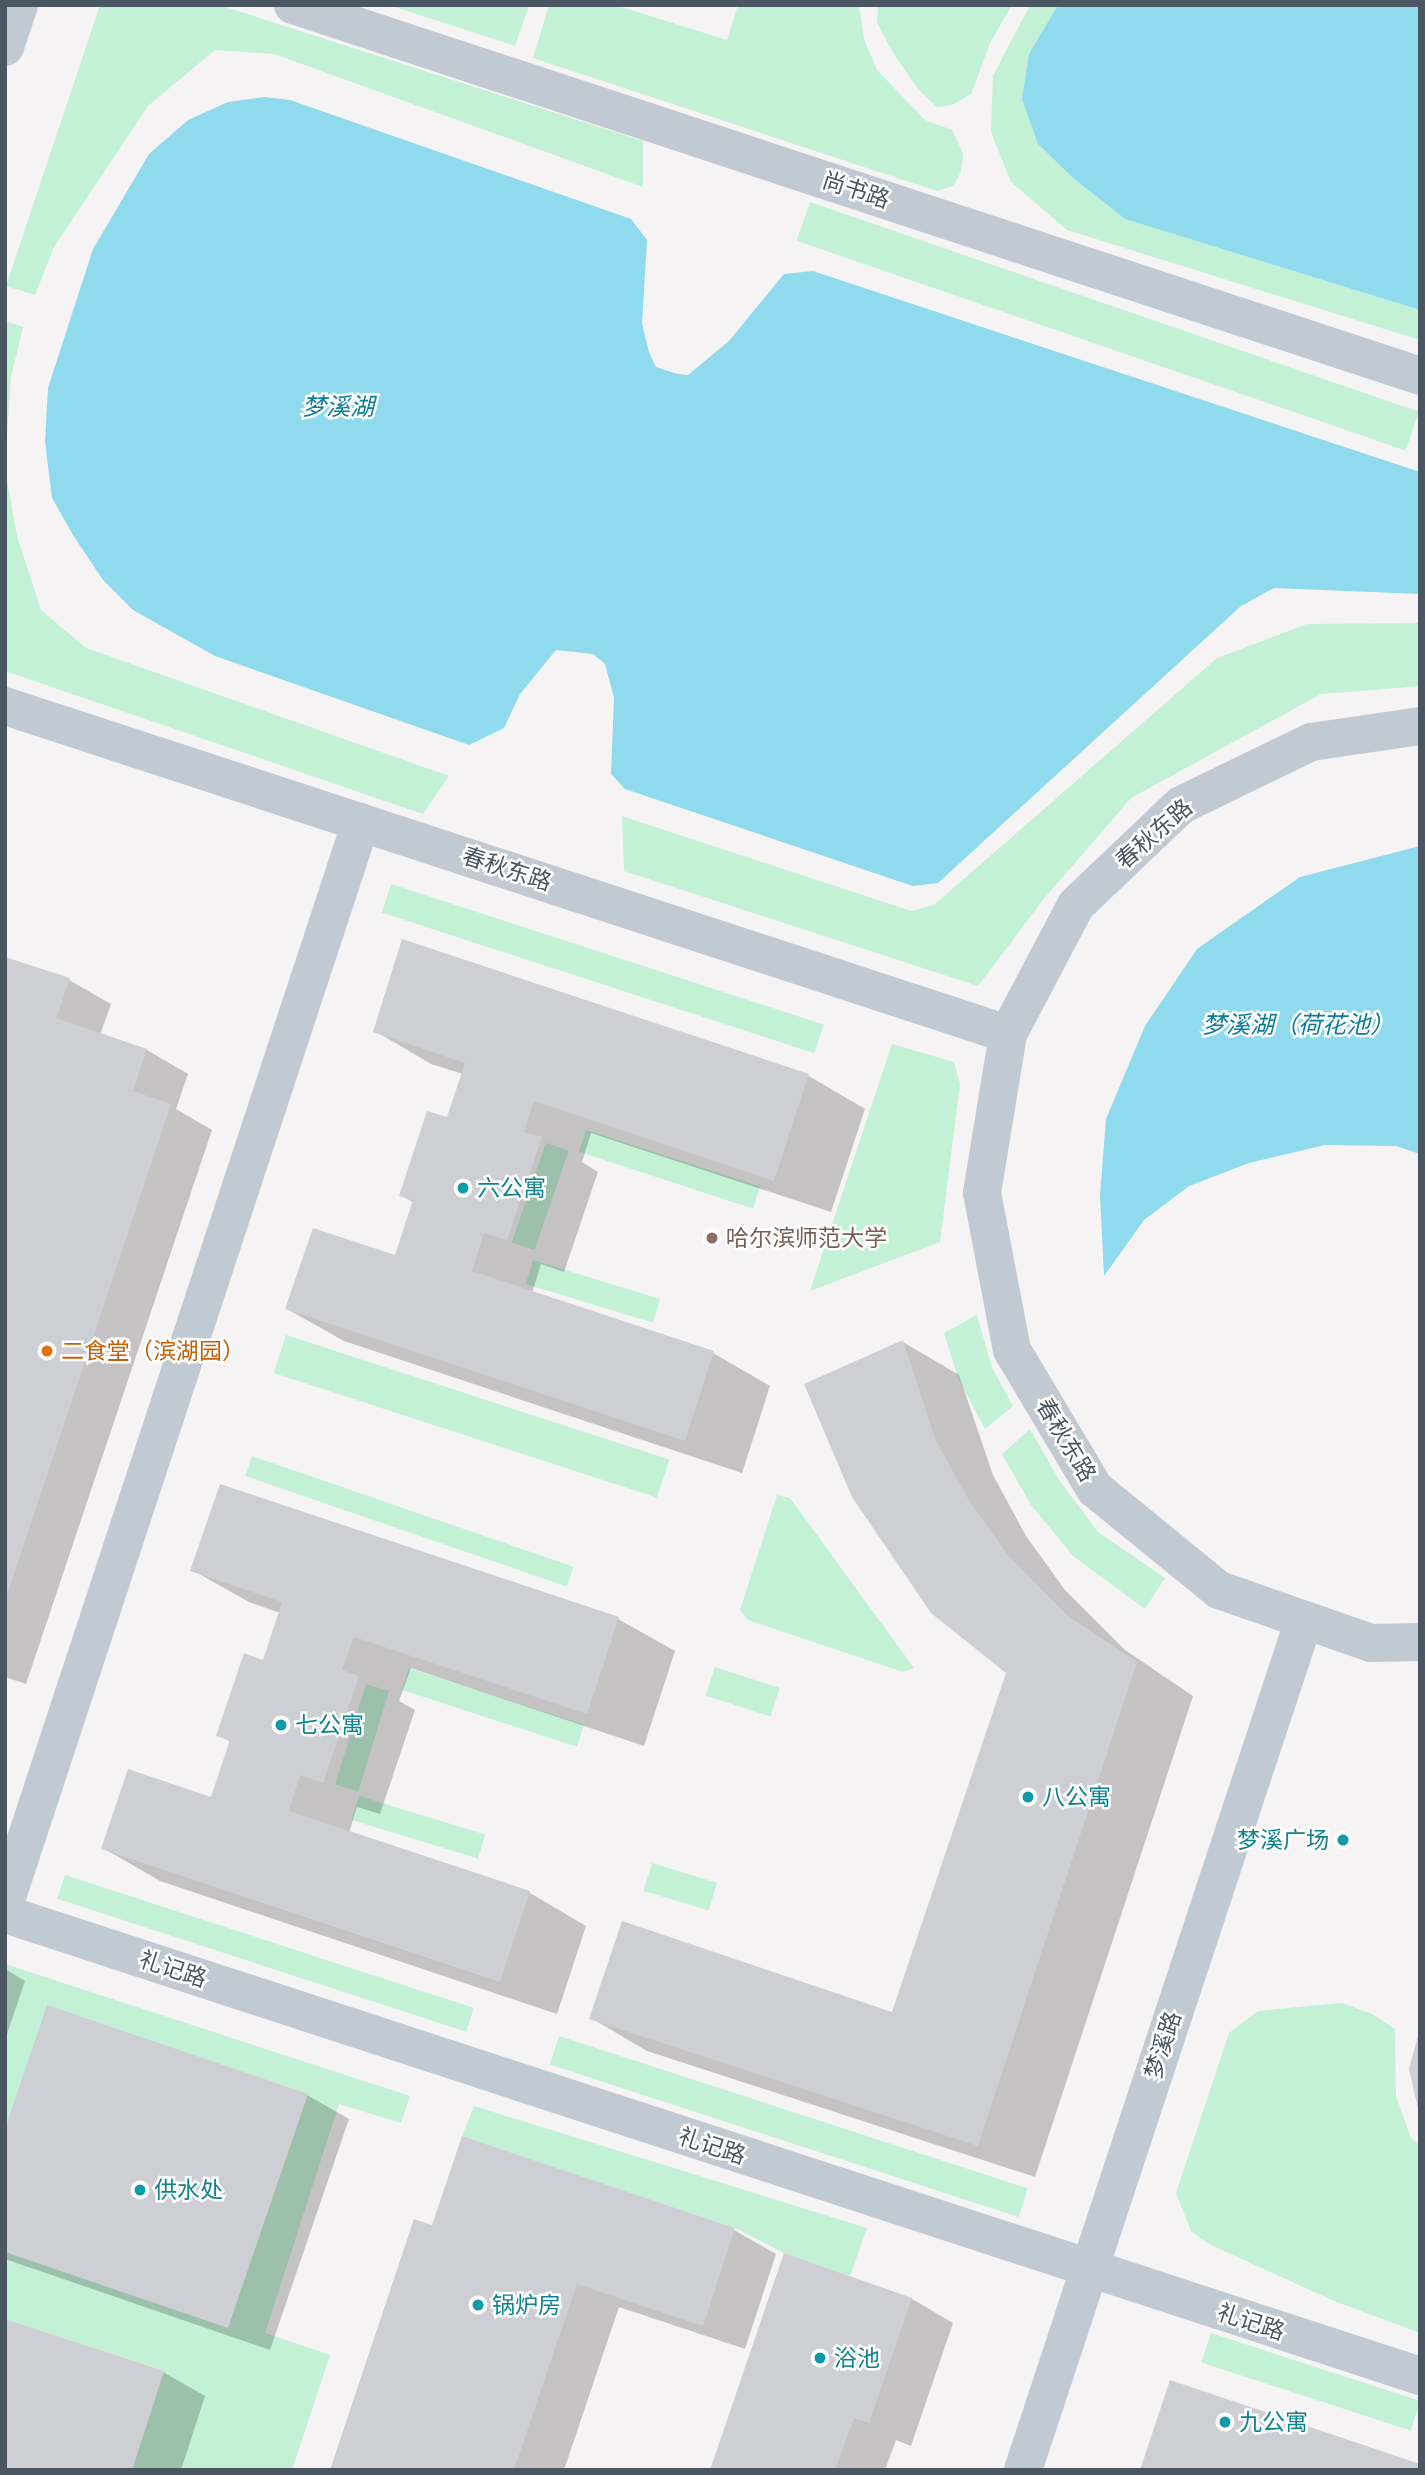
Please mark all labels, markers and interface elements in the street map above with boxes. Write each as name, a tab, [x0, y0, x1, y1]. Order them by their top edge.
street label: 尚书路	[819, 166, 893, 214]
water label: 梦溪湖	[302, 394, 374, 422]
street label: 春秋东路	[1110, 793, 1198, 875]
street label: 春秋东路	[459, 842, 555, 896]
water label: 梦溪湖（荷花池）	[1202, 1012, 1394, 1040]
place label: 六公寓	[477, 1174, 546, 1202]
marker: 六公寓	[455, 1180, 471, 1196]
place label: 哈尔滨师范大学	[726, 1224, 887, 1252]
marker: 哈尔滨师范大学	[704, 1230, 720, 1246]
place label: 二食堂（滨湖园）	[61, 1337, 245, 1365]
marker: 二食堂（滨湖园）	[39, 1343, 55, 1359]
street label: 春秋东路	[1030, 1393, 1102, 1487]
place label: 七公寓	[295, 1711, 364, 1739]
marker: 七公寓	[273, 1717, 289, 1733]
place label: 八公寓	[1042, 1783, 1111, 1811]
marker: 八公寓	[1020, 1789, 1036, 1805]
place label: 梦溪广场	[1237, 1826, 1329, 1854]
marker: 梦溪广场	[1335, 1832, 1351, 1848]
street label: 礼记路	[136, 1945, 210, 1993]
street label: 梦溪路	[1139, 2008, 1187, 2082]
street label: 礼记路	[675, 2122, 749, 2170]
place label: 供水处	[154, 2176, 223, 2204]
marker: 供水处	[132, 2182, 148, 2198]
place label: 锅炉房	[492, 2291, 561, 2319]
marker: 锅炉房	[470, 2297, 486, 2313]
street label: 礼记路	[1214, 2298, 1288, 2346]
place label: 浴池	[834, 2344, 880, 2372]
marker: 浴池	[812, 2350, 828, 2366]
place label: 九公寓	[1239, 2408, 1308, 2436]
marker: 九公寓	[1217, 2414, 1233, 2430]

